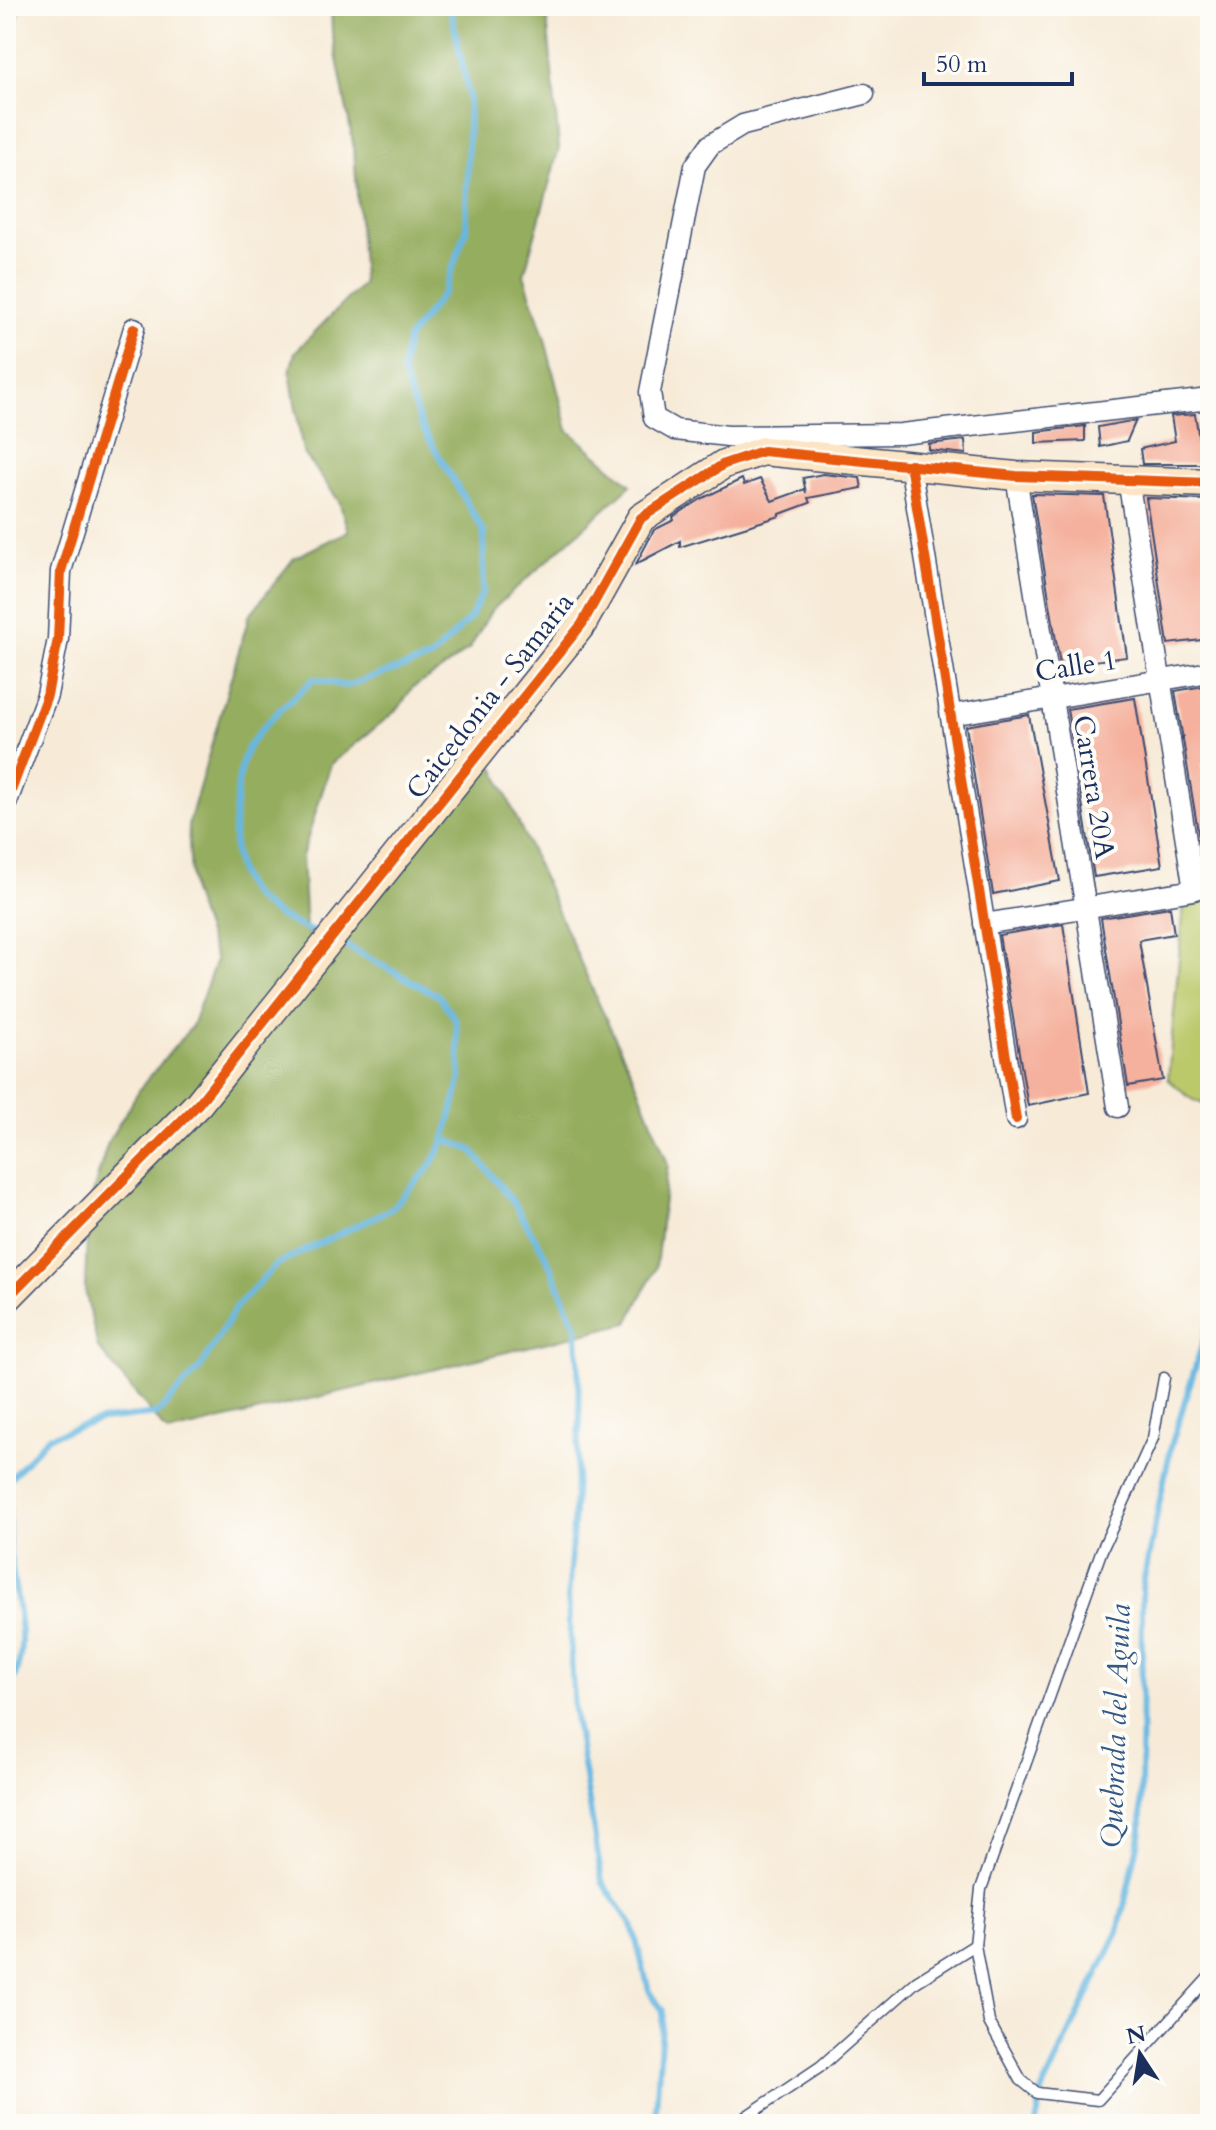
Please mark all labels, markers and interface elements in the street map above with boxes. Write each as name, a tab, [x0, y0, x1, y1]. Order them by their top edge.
scale bar	[924, 36, 1072, 86]
text: 50 m	[936, 48, 988, 81]
street label: Caicedonia - Samaria	[397, 585, 583, 807]
street label: Calle 1	[1032, 641, 1120, 691]
street label: Carrera 20A	[1064, 712, 1124, 862]
water label: Quebrada del Aguila	[1091, 1603, 1141, 1849]
north arrow	[1100, 2014, 1180, 2094]
text: N	[1124, 2019, 1149, 2052]

